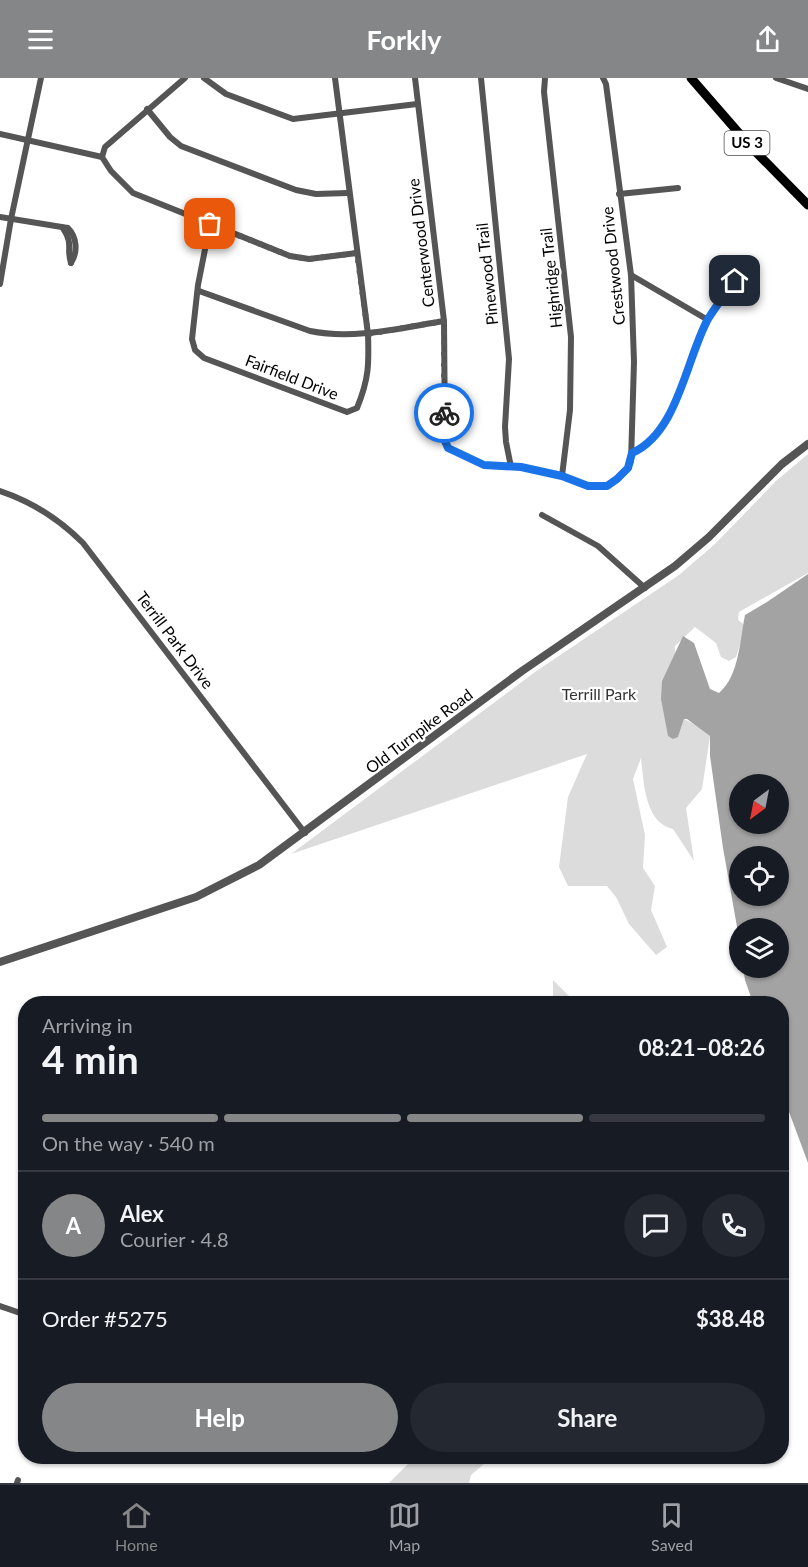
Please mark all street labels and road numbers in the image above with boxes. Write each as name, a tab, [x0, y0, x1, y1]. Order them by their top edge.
road number: US 3	[724, 131, 770, 155]
street label: Centerwood Drive	[403, 178, 438, 309]
street label: Crestwood Drive	[597, 206, 628, 326]
street label: Pinewood Trail	[472, 222, 501, 326]
street label: Highridge Trail	[536, 227, 565, 329]
street label: Fairfield Drive	[243, 350, 341, 403]
street label: Terrill Park Drive	[133, 587, 218, 692]
street label: Old Turnpike Road	[361, 684, 476, 777]

